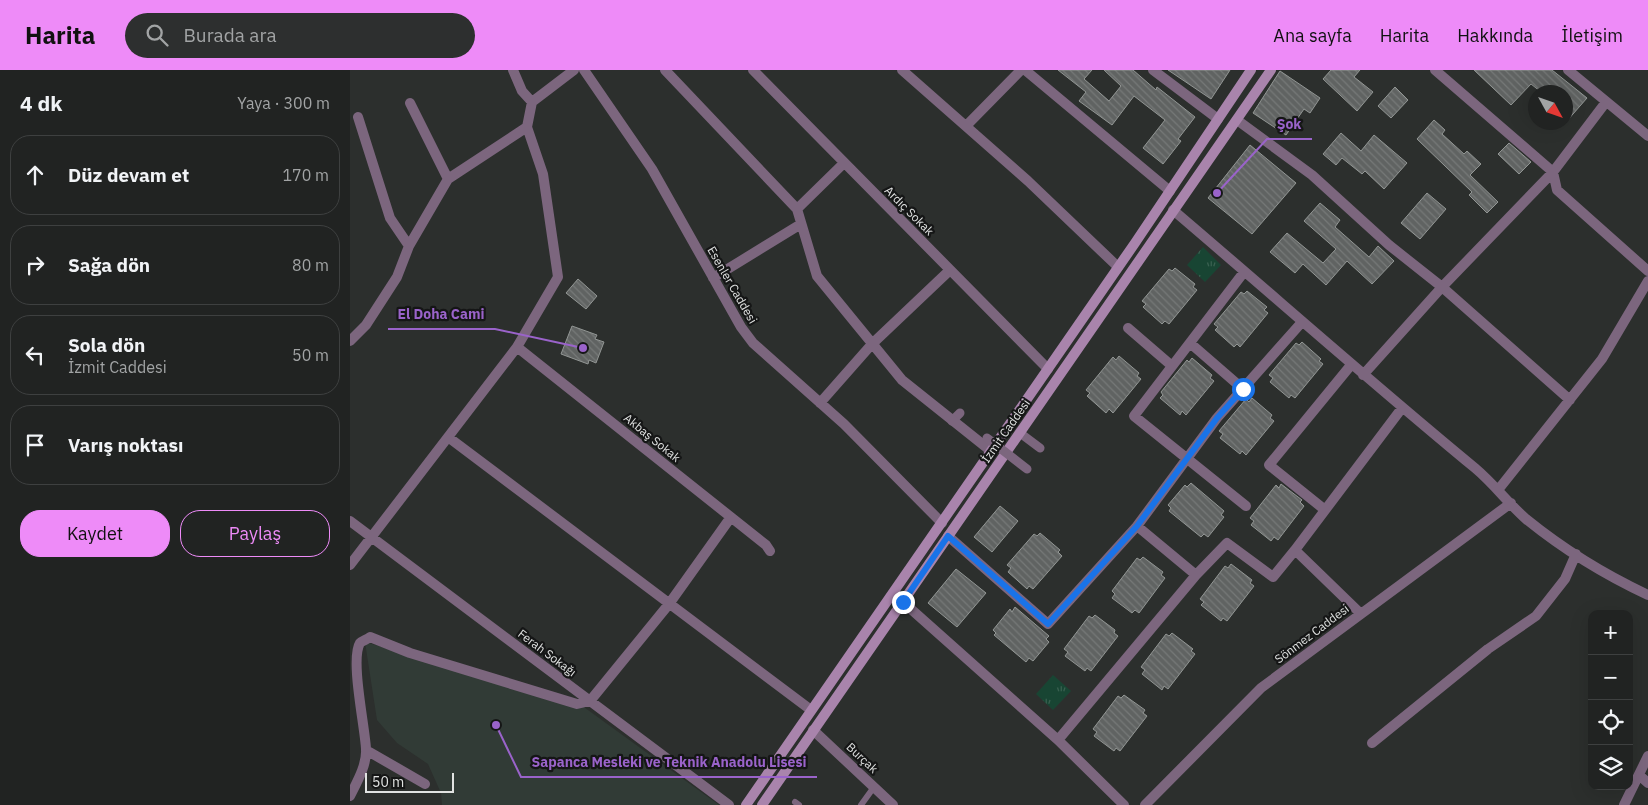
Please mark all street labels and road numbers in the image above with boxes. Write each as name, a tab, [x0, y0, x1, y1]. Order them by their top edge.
street label: Ardıç Sokak	[882, 183, 938, 239]
street label: Esenler Caddesi	[704, 244, 761, 326]
street label: İzmit Caddesi	[978, 396, 1033, 465]
street label: Akbaş Sokak	[621, 410, 684, 465]
street label: Sönmez Caddesi	[1272, 601, 1352, 666]
street label: Ferah Sokağı	[515, 626, 579, 679]
street label: Burçak	[843, 739, 882, 776]

